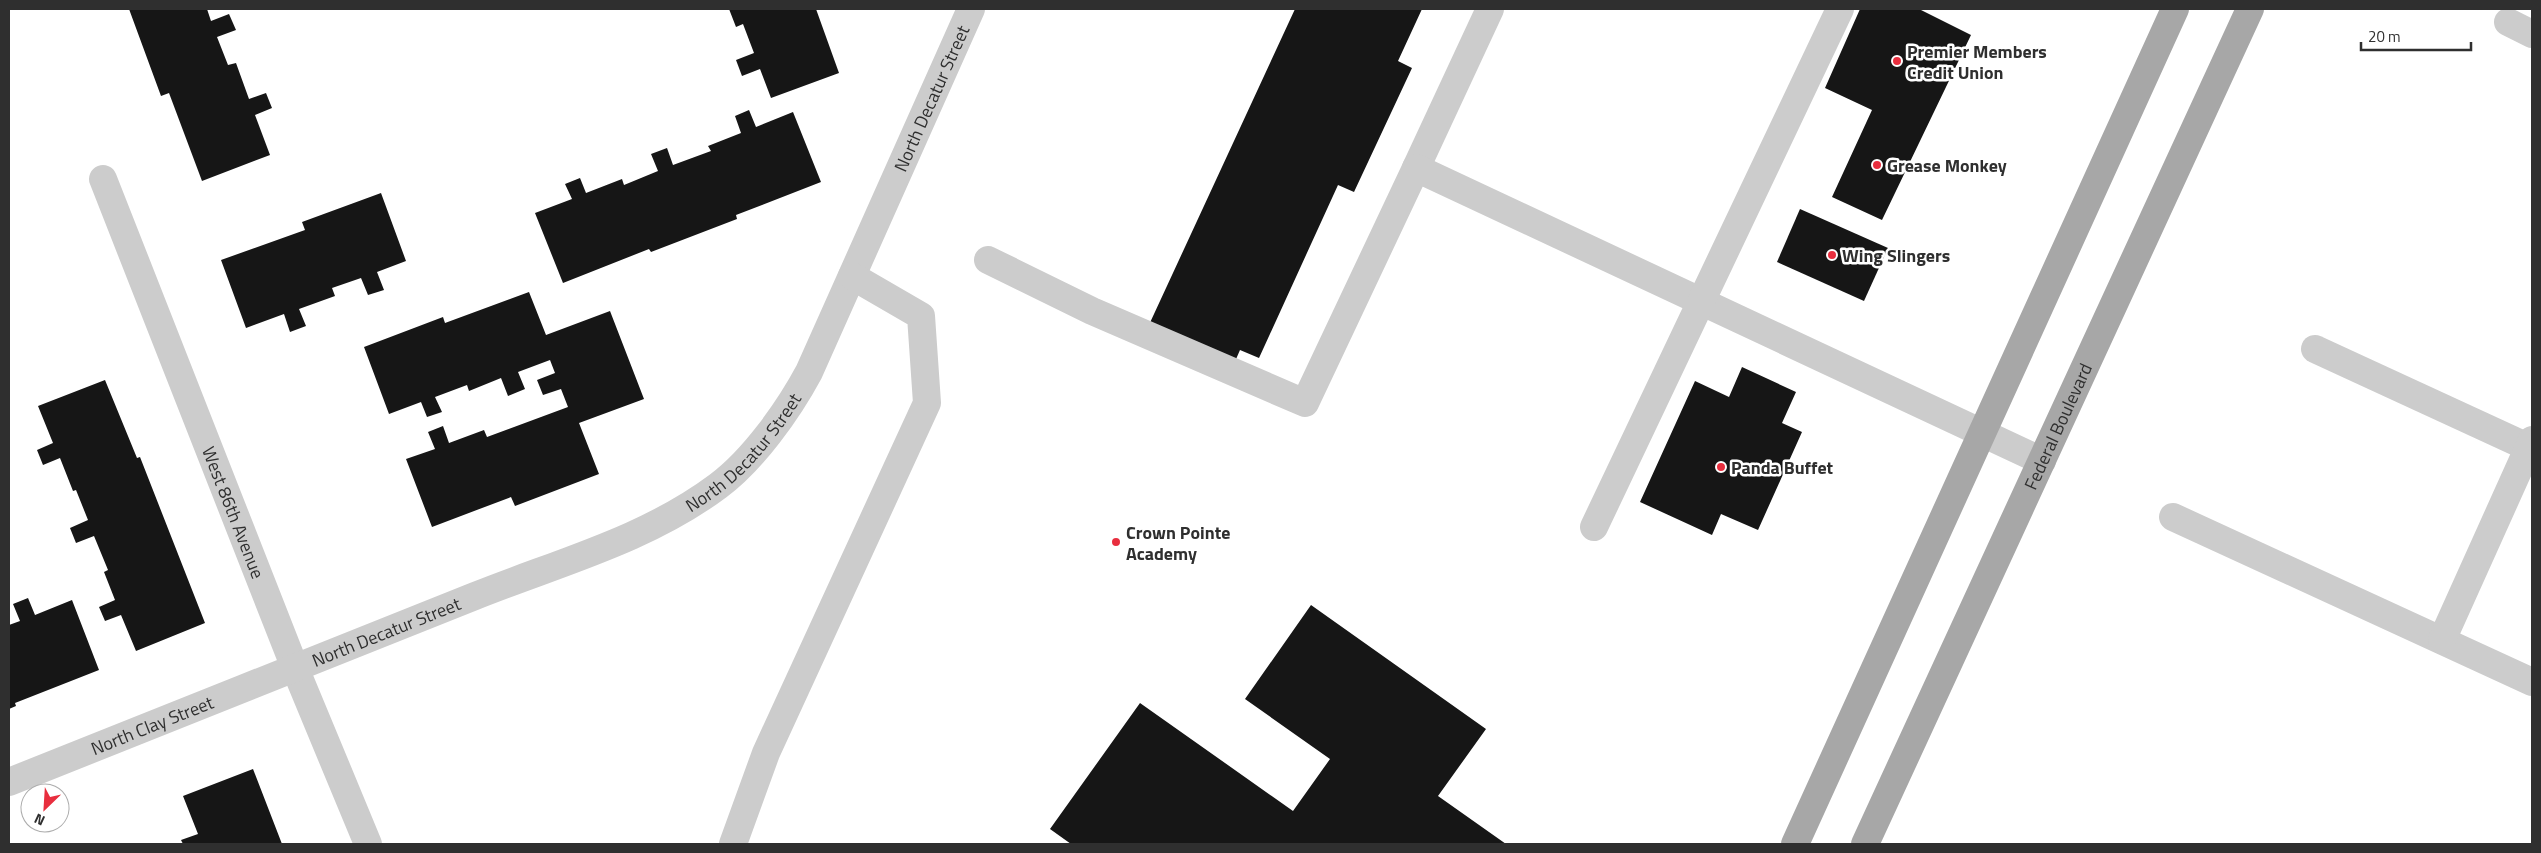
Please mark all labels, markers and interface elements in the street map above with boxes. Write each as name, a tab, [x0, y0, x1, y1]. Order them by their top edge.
street label: North Decatur Street	[887, 20, 976, 176]
scale bar	[2361, 20, 2471, 52]
text: 20 m	[2368, 25, 2401, 48]
place label: Premier Members Credit Union	[1907, 38, 2047, 86]
marker: Premier Members Credit Union	[1891, 55, 1903, 67]
place label: Grease Monkey	[1887, 152, 2007, 179]
marker: Grease Monkey	[1871, 159, 1883, 171]
place label: Wing Slingers	[1842, 242, 1950, 269]
marker: Wing Slingers	[1826, 249, 1838, 261]
street label: Federal Boulevard	[2017, 359, 2098, 494]
street label: North Decatur Street	[680, 387, 808, 518]
street label: West 86th Avenue	[196, 442, 272, 582]
place label: Panda Buffet	[1731, 454, 1834, 481]
marker: Panda Buffet	[1715, 461, 1727, 473]
place label: Crown Pointe Academy	[1126, 519, 1230, 567]
marker: Crown Pointe Academy	[1110, 536, 1122, 548]
street label: North Decatur Street	[308, 589, 465, 673]
street label: North Clay Street	[87, 688, 218, 762]
north arrow	[20, 783, 70, 833]
text: N	[30, 809, 48, 832]

